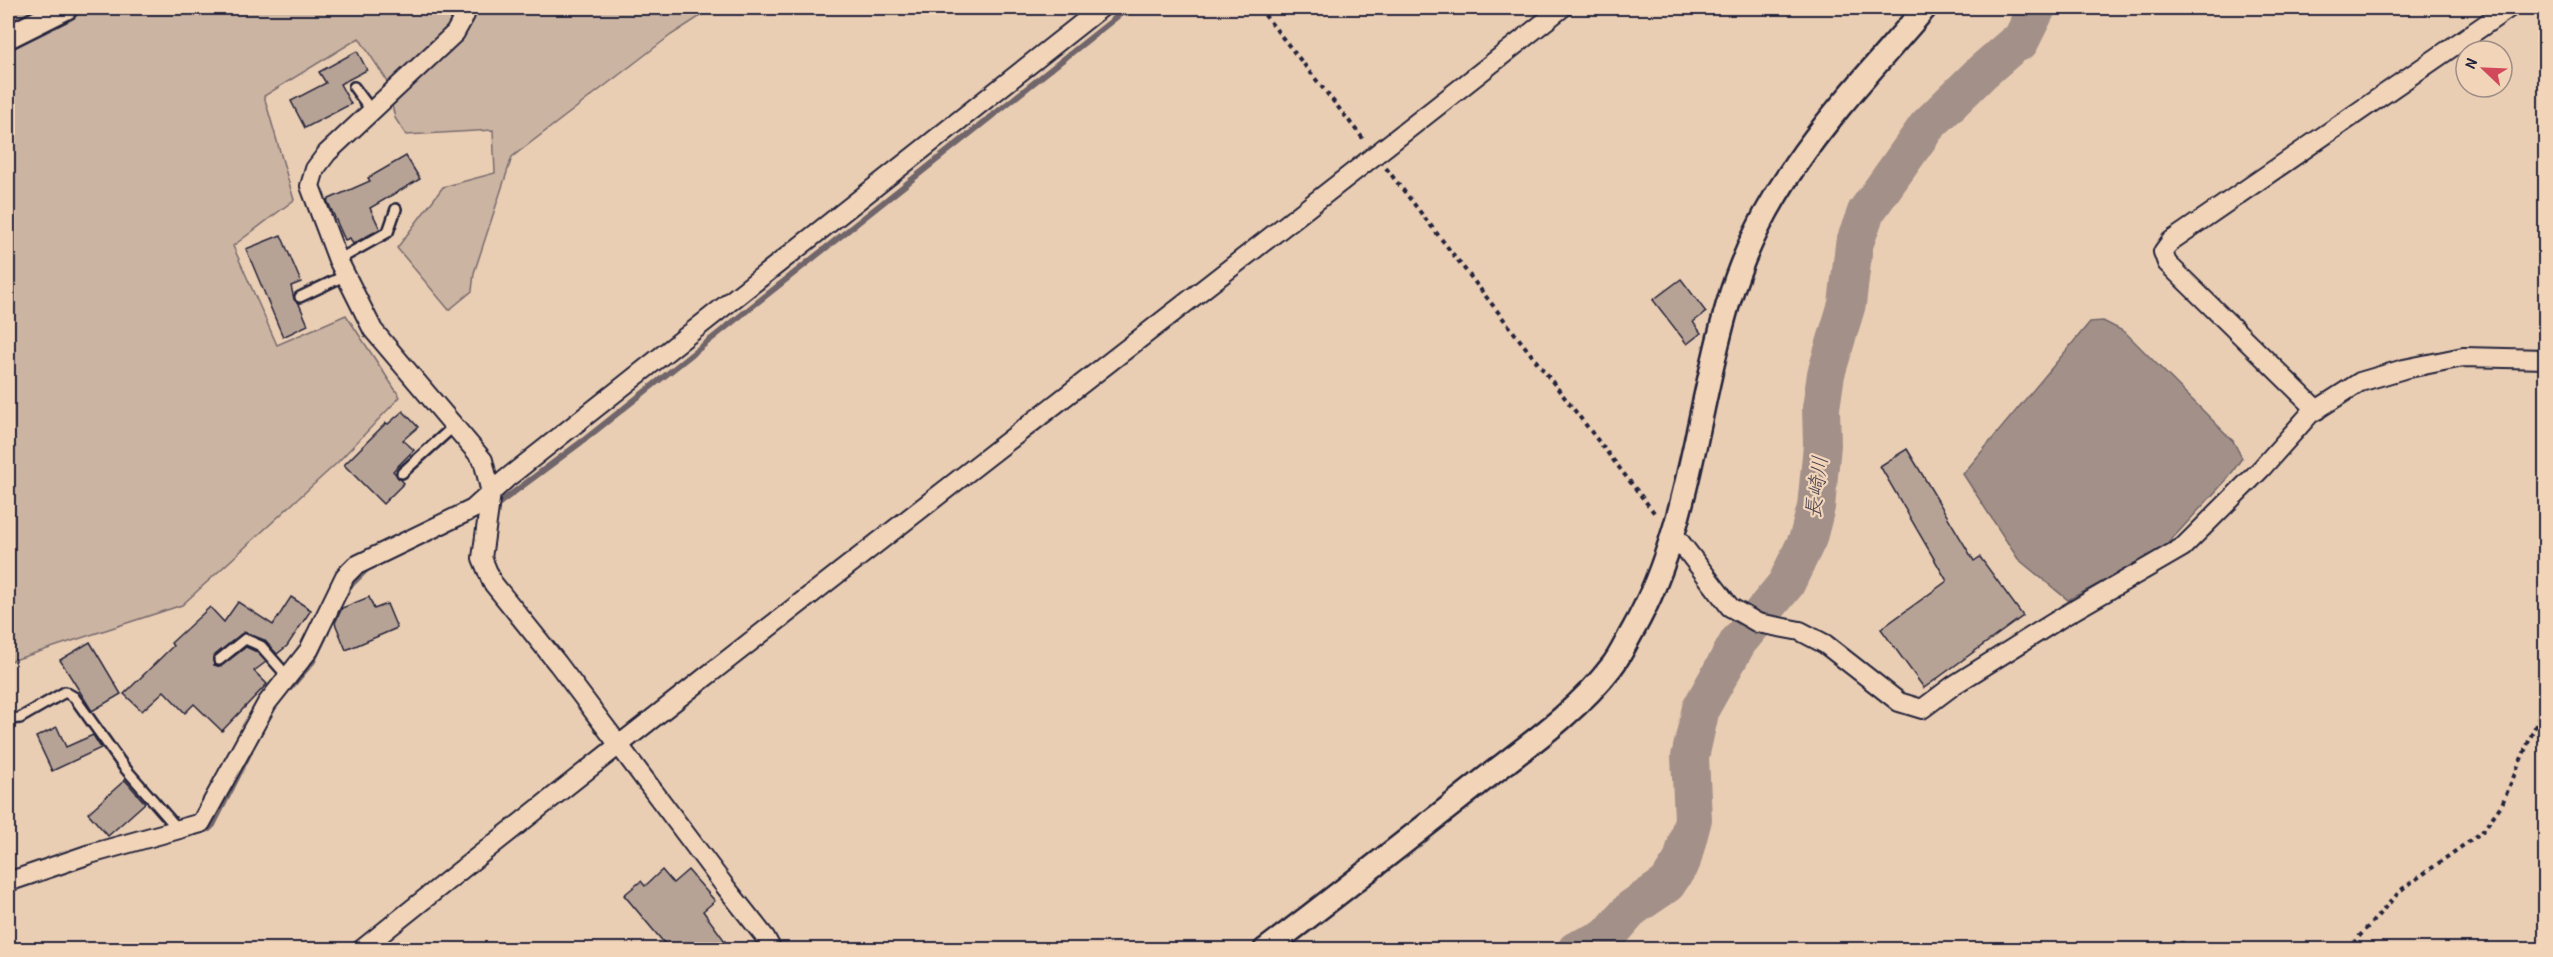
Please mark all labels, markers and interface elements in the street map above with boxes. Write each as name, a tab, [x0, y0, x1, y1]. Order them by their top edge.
north arrow	[2454, 39, 2514, 99]
text: N	[2458, 54, 2482, 71]
water label: 長崎川	[1798, 454, 1834, 520]

